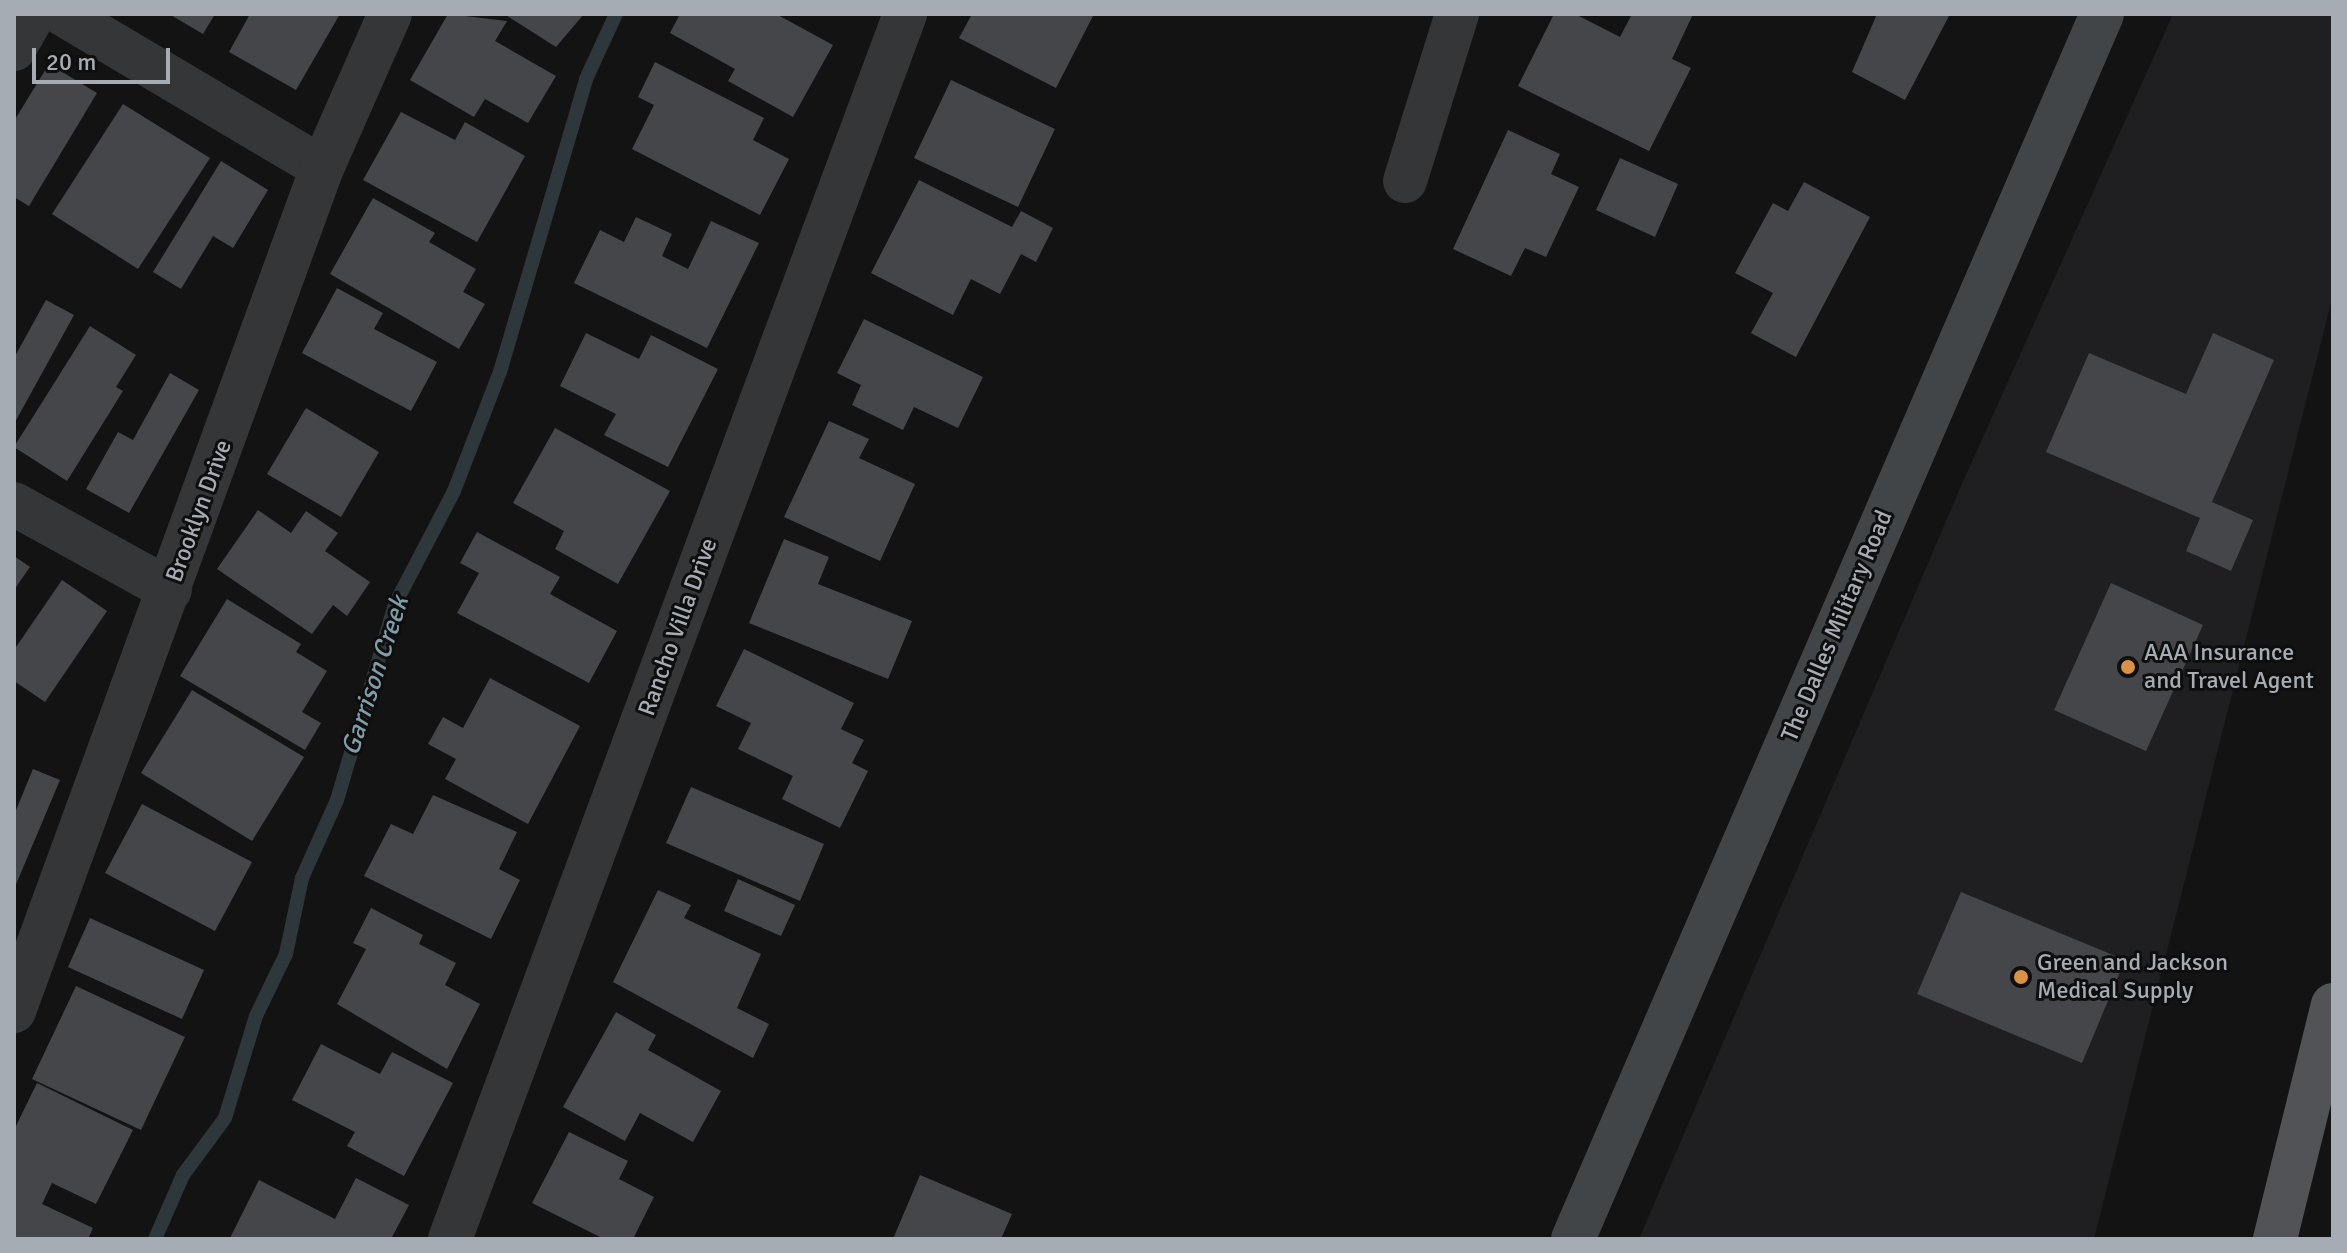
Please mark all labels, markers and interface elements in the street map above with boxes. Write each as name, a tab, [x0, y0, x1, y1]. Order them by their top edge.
scale bar	[36, 32, 174, 82]
text: 20 m	[46, 47, 96, 77]
street label: Brooklyn Drive	[160, 436, 238, 586]
street label: The Dalles Military Road	[1775, 506, 1899, 746]
street label: Rancho Villa Drive	[633, 534, 723, 720]
water label: Garrison Creek	[336, 593, 416, 759]
place label: AAA Insurance and Travel Agent	[2144, 639, 2314, 695]
marker: AAA Insurance and Travel Agent	[2119, 658, 2137, 676]
place label: Green and Jackson Medical Supply	[2037, 949, 2228, 1005]
marker: Green and Jackson Medical Supply	[2012, 968, 2030, 986]

